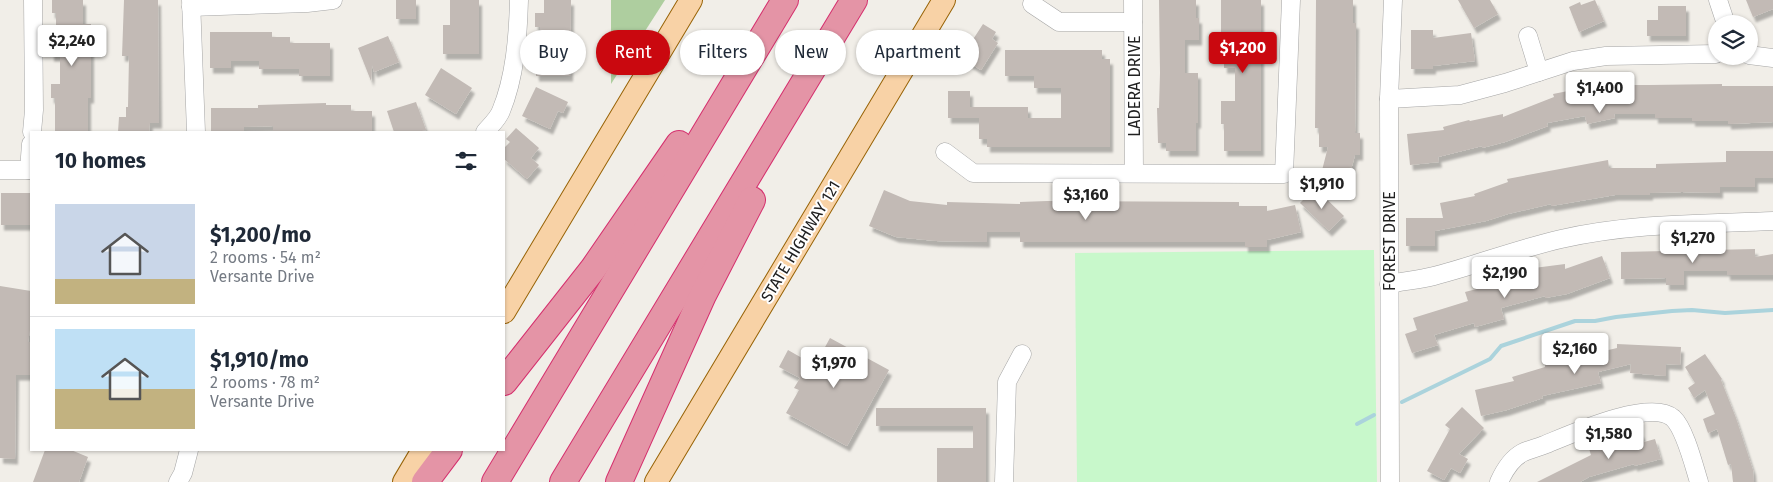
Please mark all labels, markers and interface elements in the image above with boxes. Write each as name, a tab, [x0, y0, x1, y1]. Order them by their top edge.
map controls	[1708, 15, 1758, 65]
button: layers	[1708, 15, 1758, 65]
pin: $2,240	[31, 24, 113, 67]
chip: Buy	[520, 30, 586, 75]
chip: Rent	[596, 30, 670, 75]
chip: Filters	[680, 30, 765, 75]
chip: New	[775, 30, 846, 75]
chip: Apartment	[856, 30, 979, 75]
text: $2,240	[49, 31, 95, 50]
pin: $1,200	[1202, 32, 1284, 74]
street label: LADERA DRIVE	[1125, 35, 1144, 137]
text: $1,200	[1220, 38, 1266, 57]
pin: $1,400	[1559, 72, 1641, 114]
text: $1,400	[1577, 78, 1623, 97]
icon: filters	[452, 147, 480, 175]
text: 10 homes	[55, 148, 146, 174]
pin: $1,910	[1281, 168, 1363, 210]
text: $1,910	[1300, 174, 1344, 193]
street label: STATE HIGHWAY 121	[757, 177, 844, 305]
pin: $3,160	[1045, 178, 1127, 221]
text: $3,160	[1063, 185, 1109, 204]
street label: FOREST DRIVE	[1380, 191, 1399, 291]
text: $1,200/mo	[210, 222, 311, 248]
pin: $1,270	[1652, 222, 1734, 264]
icon: home	[95, 224, 155, 284]
text: $1,270	[1671, 228, 1715, 247]
text: 2 rooms · 54 m²	[210, 248, 321, 267]
pin: $2,190	[1464, 256, 1546, 299]
text: $2,190	[1483, 263, 1527, 282]
text: Versante Drive	[210, 267, 315, 286]
pin: $2,160	[1534, 332, 1616, 375]
text: $2,160	[1553, 339, 1597, 358]
pin: $1,970	[793, 346, 875, 389]
text: $1,910/mo	[210, 347, 309, 373]
icon: home	[95, 349, 155, 409]
text: $1,970	[812, 353, 856, 372]
text: 2 rooms · 78 m²	[210, 373, 320, 392]
text: Versante Drive	[210, 392, 315, 411]
pin: $1,580	[1568, 418, 1650, 460]
text: $1,580	[1586, 424, 1632, 443]

